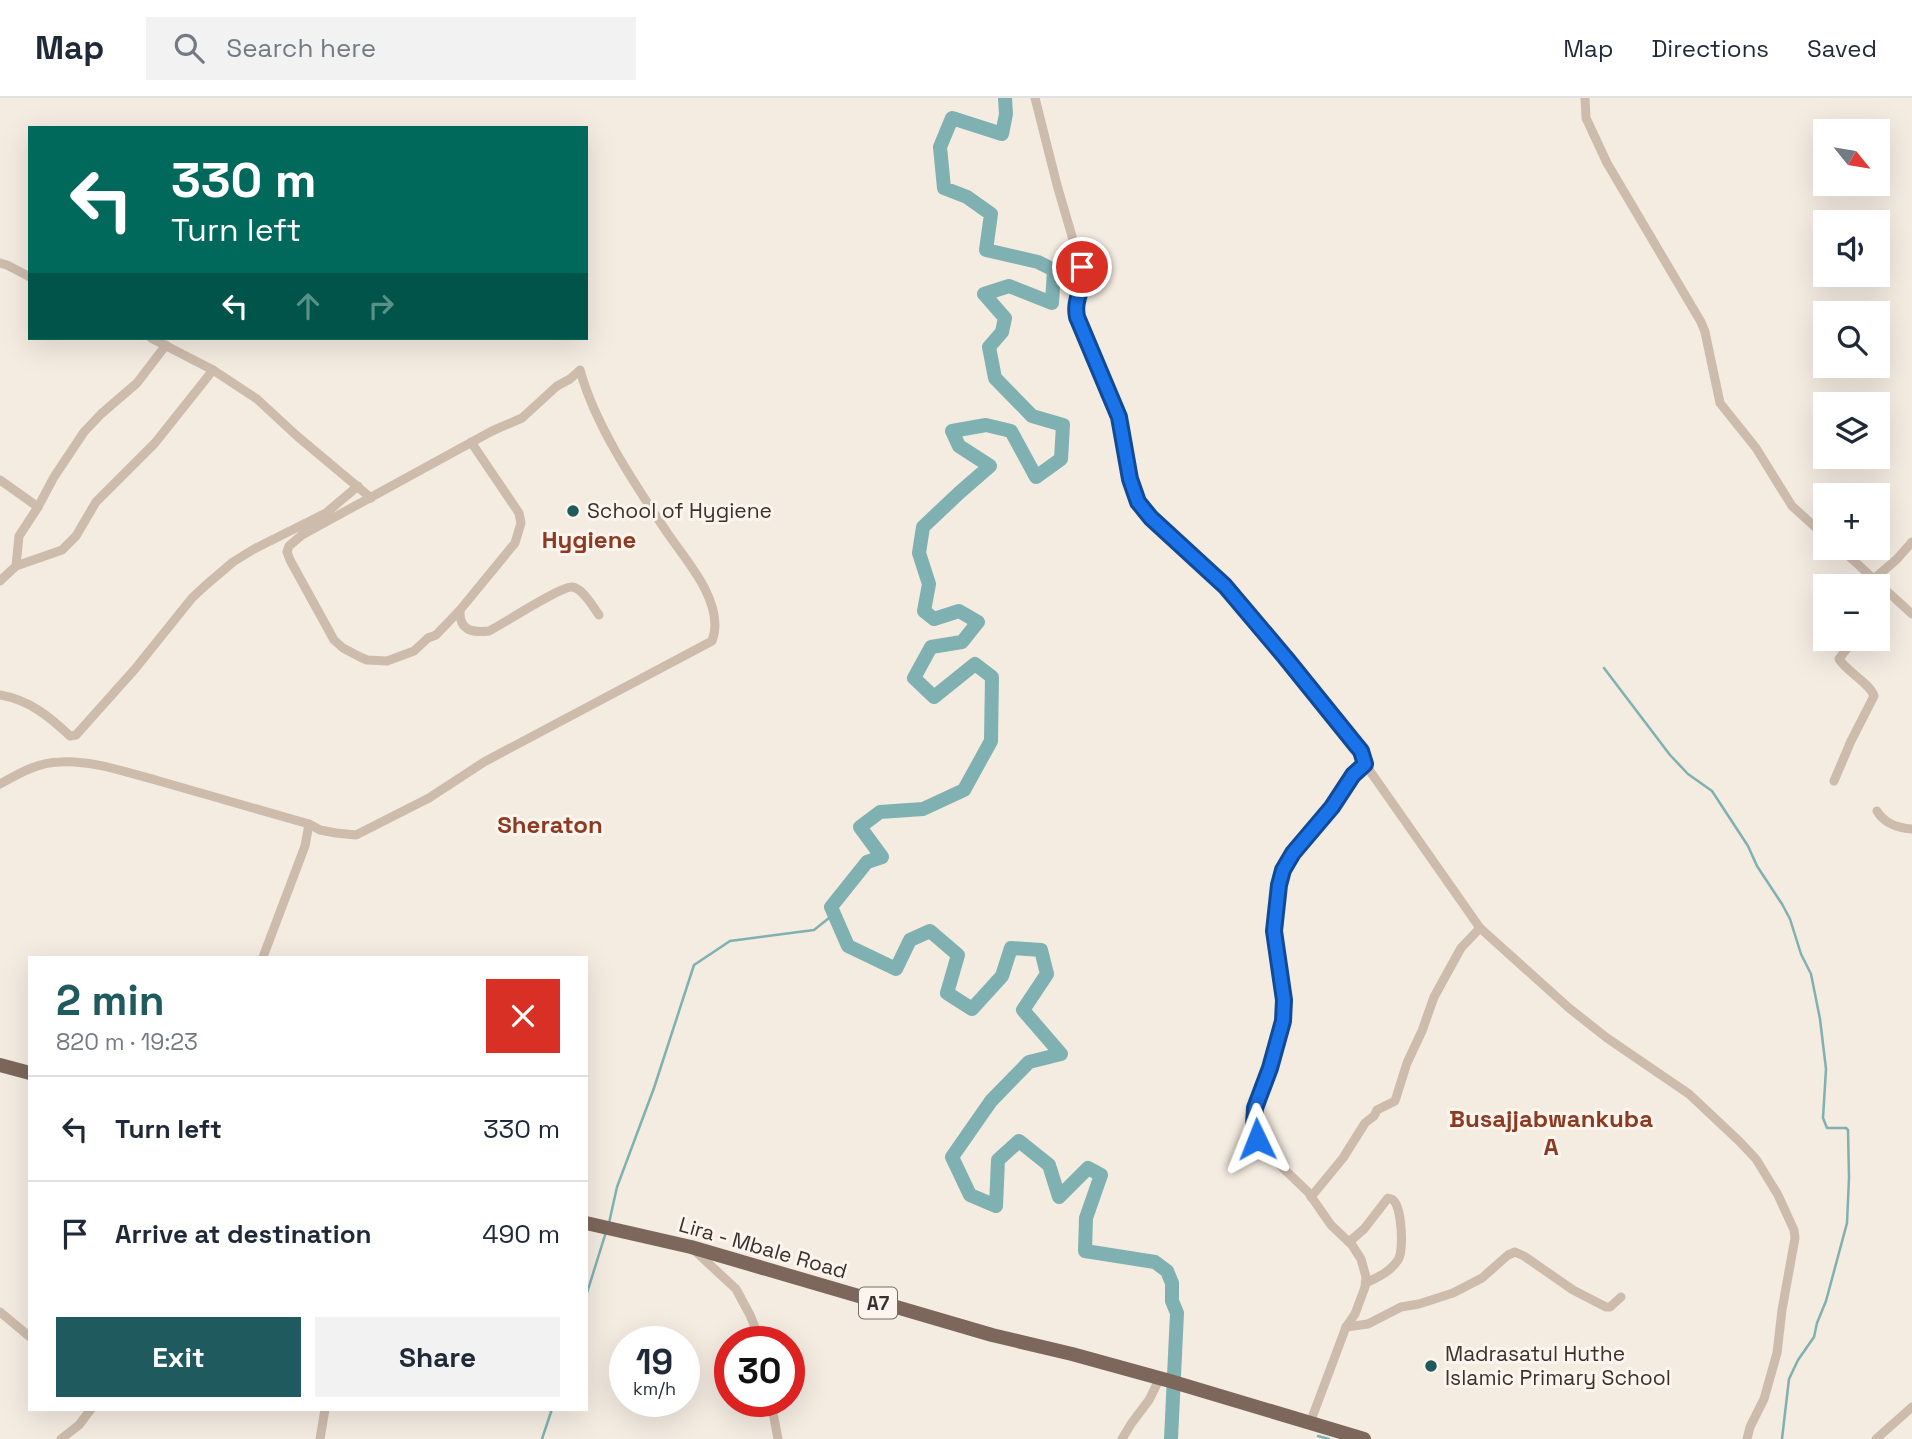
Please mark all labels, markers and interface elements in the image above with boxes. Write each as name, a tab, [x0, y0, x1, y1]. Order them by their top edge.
search box	[146, 17, 636, 80]
text: Map	[35, 27, 104, 69]
icon: search	[170, 29, 208, 67]
text: Search here	[226, 31, 376, 65]
text: Map	[1563, 33, 1613, 64]
text: Directions	[1651, 33, 1769, 64]
text: Saved	[1807, 33, 1877, 64]
north arrow	[1813, 119, 1890, 196]
map controls	[1813, 119, 1890, 651]
text: 330 m	[171, 149, 317, 211]
icon: left	[56, 154, 147, 245]
text: Turn left	[171, 210, 301, 250]
button: sound	[1813, 210, 1890, 287]
pin	[1052, 237, 1112, 297]
icon: arrive	[1063, 248, 1101, 286]
icon: left	[216, 287, 254, 325]
icon: ahead	[289, 287, 327, 325]
icon: right	[362, 287, 400, 325]
button: search	[1813, 301, 1890, 378]
button: layers	[1813, 392, 1890, 469]
button: +	[1813, 483, 1890, 560]
place label: School of Hygiene	[587, 497, 772, 524]
marker: School of Hygiene	[565, 503, 581, 519]
district label: Hygiene	[542, 524, 636, 555]
button: −	[1813, 574, 1890, 651]
district label: Sheraton	[497, 809, 603, 840]
text: 2 min	[56, 974, 165, 1027]
button: close	[486, 979, 560, 1053]
text: 820 m · 19:23	[56, 1027, 198, 1057]
position arrow	[1220, 1102, 1294, 1176]
district label: Busajjabwankuba A	[1449, 1103, 1653, 1162]
icon: left	[56, 1110, 94, 1148]
text: Turn left	[115, 1112, 222, 1146]
text: 330 m	[483, 1112, 560, 1146]
street label: Lira - Mbale Road	[676, 1211, 850, 1284]
icon: arrive	[56, 1215, 94, 1253]
text: Arrive at destination	[115, 1217, 372, 1251]
text: 490 m	[482, 1217, 560, 1251]
road number: A7	[859, 1288, 897, 1318]
button: Exit	[56, 1317, 301, 1397]
button: Share	[315, 1317, 560, 1397]
speed limit sign: 30	[714, 1326, 805, 1417]
text: 19	[636, 1340, 673, 1384]
place label: Madrasatul Huthe Islamic Primary School	[1445, 1340, 1671, 1391]
marker: Madrasatul Huthe Islamic Primary School	[1423, 1358, 1439, 1374]
text: km/h	[633, 1377, 676, 1400]

